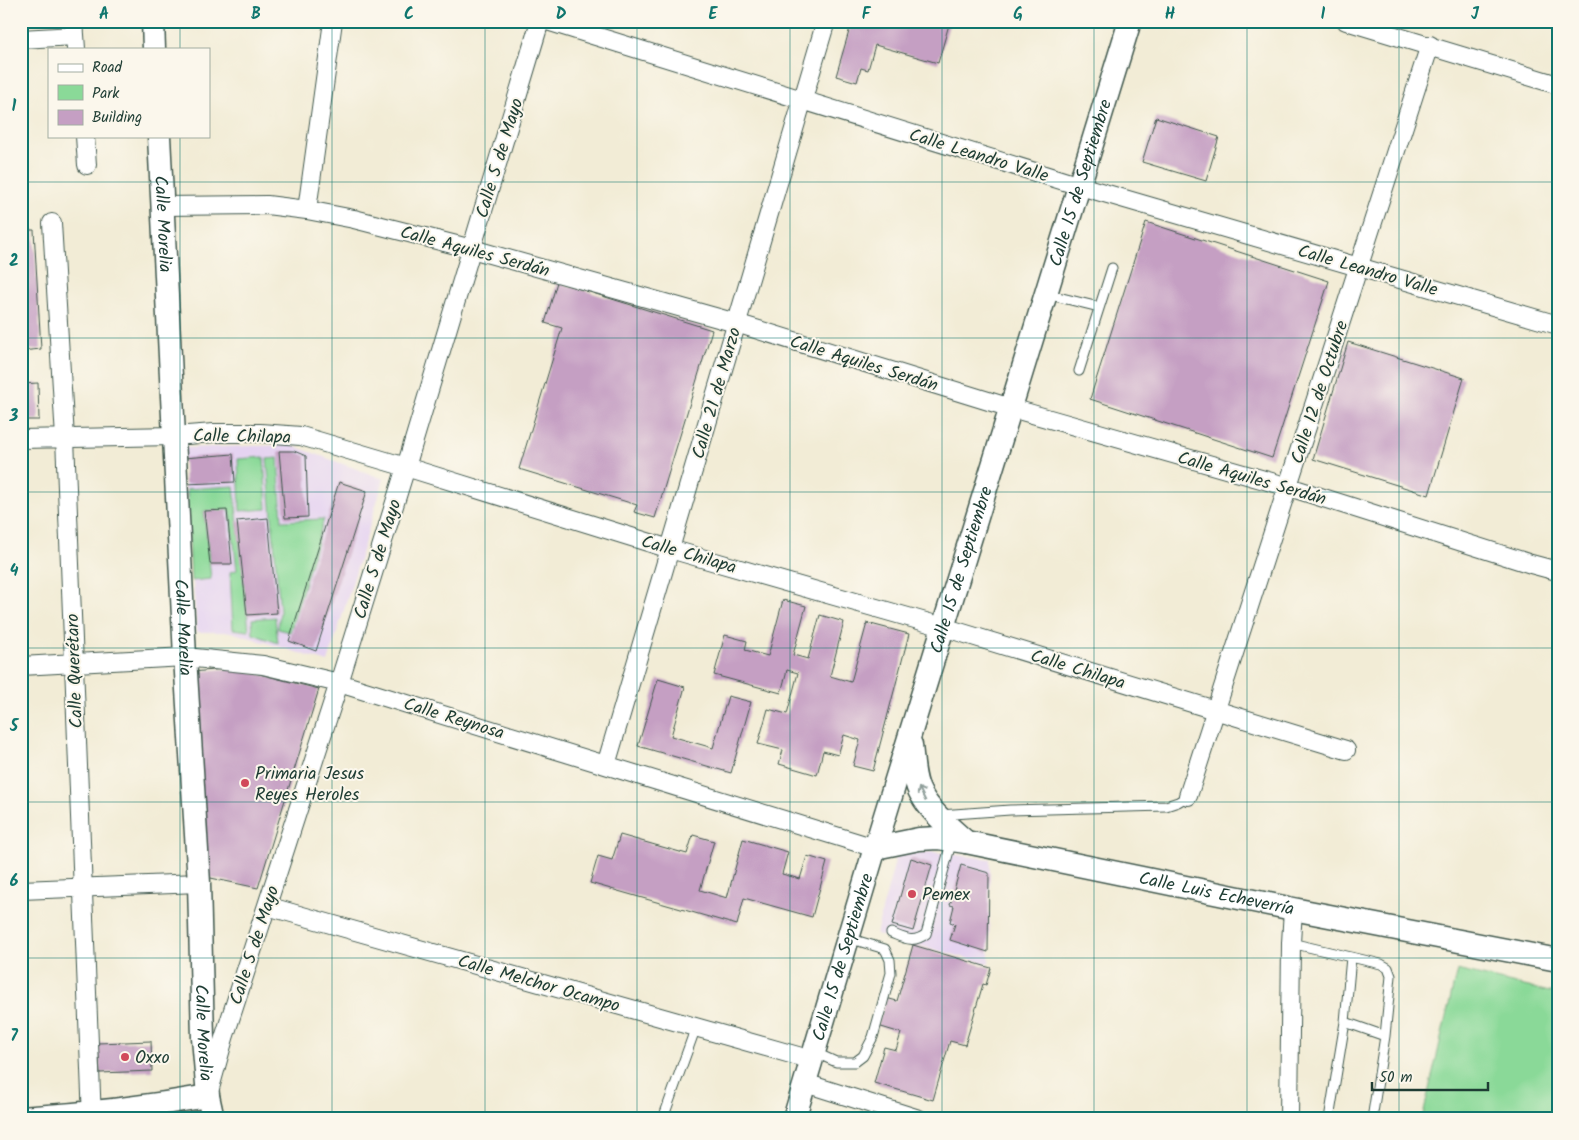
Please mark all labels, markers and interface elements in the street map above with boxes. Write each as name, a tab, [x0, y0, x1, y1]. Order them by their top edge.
text: A	[99, 2, 109, 27]
text: B	[251, 2, 261, 27]
text: C	[404, 2, 414, 27]
text: D	[556, 2, 567, 27]
text: E	[709, 2, 719, 27]
text: F	[862, 2, 872, 27]
text: G	[1013, 2, 1023, 27]
text: H	[1165, 2, 1175, 27]
text: I	[1321, 2, 1326, 27]
text: J	[1471, 2, 1480, 27]
legend	[48, 48, 210, 138]
text: Road	[92, 56, 123, 80]
text: Park	[92, 82, 120, 106]
text: 1	[12, 94, 17, 119]
street label: Calle 5 de Mayo	[468, 95, 532, 222]
street label: Calle 15 de Septiembre	[1042, 96, 1121, 271]
text: Building	[92, 106, 142, 130]
street label: Calle Leandro Valle	[905, 121, 1052, 191]
street label: Calle Morelia	[145, 175, 179, 273]
street label: Calle Aquiles Serdán	[397, 219, 553, 286]
street label: Calle Leandro Valle	[1294, 238, 1441, 305]
text: 2	[9, 249, 19, 274]
street label: Calle 12 de Octubre	[1284, 317, 1357, 468]
street label: Calle 21 de Marzo	[685, 324, 750, 463]
street label: Calle Aquiles Serdán	[786, 328, 941, 401]
text: 3	[9, 404, 19, 429]
street label: Calle Chilapa	[193, 422, 291, 453]
street label: Calle Aquiles Serdán	[1174, 444, 1330, 515]
street label: Calle 15 de Septiembre	[923, 483, 1002, 658]
street label: Calle 5 de Mayo	[346, 496, 410, 623]
street label: Calle Chilapa	[637, 528, 740, 583]
text: 4	[10, 559, 19, 584]
street label: Calle Morelia	[165, 578, 199, 677]
street label: Calle Querétaro	[59, 613, 92, 729]
street label: Calle Chilapa	[1026, 642, 1129, 699]
street label: Calle Reynosa	[399, 690, 508, 749]
text: 5	[9, 714, 20, 739]
place label: Primaria Jesus Reyes Heroles	[255, 760, 365, 810]
marker: Primaria Jesus Reyes Heroles	[239, 777, 251, 789]
one-way arrow	[917, 786, 927, 801]
street label: Calle Luis Echeverría	[1136, 865, 1296, 925]
text: 6	[10, 869, 19, 894]
street label: Calle 15 de Septiembre	[805, 870, 883, 1045]
place label: Pemex	[922, 881, 970, 910]
street label: Calle 5 de Mayo	[223, 882, 288, 1009]
marker: Pemex	[906, 888, 918, 900]
street label: Calle Melchor Ocampo	[454, 947, 623, 1021]
street label: Calle Morelia	[186, 984, 220, 1083]
text: 7	[10, 1024, 18, 1049]
place label: Oxxo	[135, 1044, 170, 1073]
marker: Oxxo	[119, 1051, 131, 1063]
scale bar	[1372, 1060, 1488, 1092]
text: 50 m	[1379, 1066, 1413, 1090]

